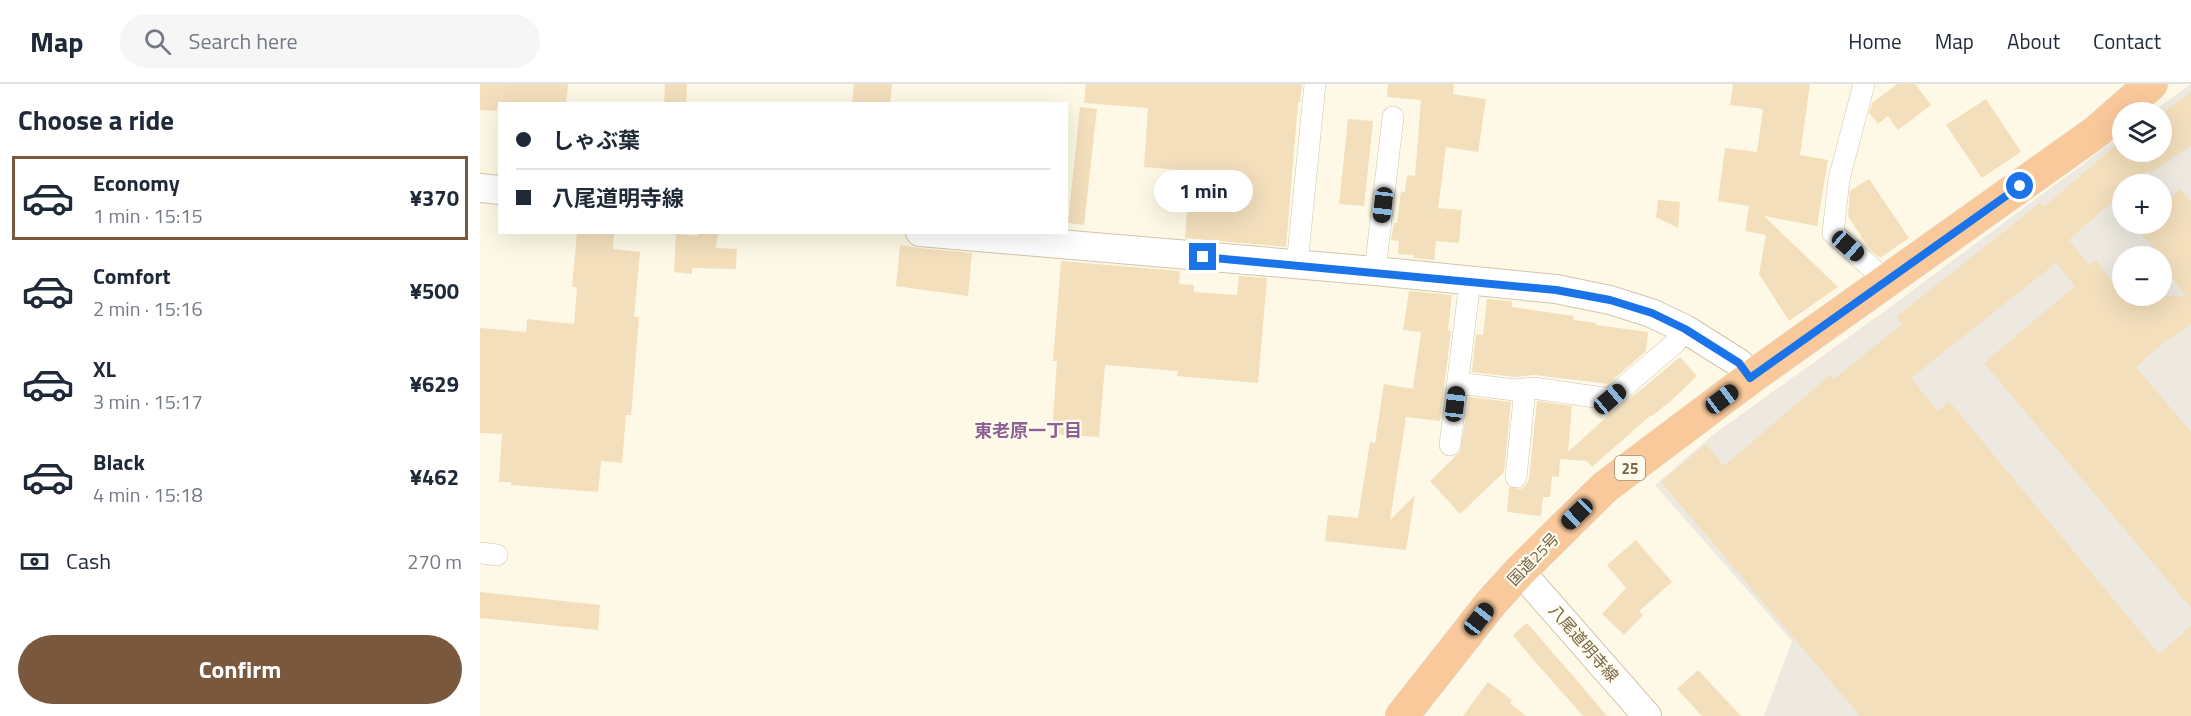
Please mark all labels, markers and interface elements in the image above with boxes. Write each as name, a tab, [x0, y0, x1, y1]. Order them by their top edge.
search box	[120, 14, 540, 68]
text: Map	[30, 20, 84, 63]
text: Search here	[189, 24, 298, 58]
icon: search	[141, 25, 174, 58]
text: Home	[1848, 25, 1902, 57]
text: Map	[1935, 25, 1974, 57]
text: About	[2007, 25, 2060, 57]
text: Contact	[2093, 25, 2161, 57]
text: Choose a ride	[18, 99, 174, 140]
map controls	[2112, 102, 2172, 306]
button: layers	[2112, 102, 2172, 162]
text: しゃぶ葉	[552, 123, 640, 157]
text: Economy	[93, 166, 180, 200]
callout: 1 min	[1154, 170, 1252, 212]
icon: car	[21, 171, 75, 225]
route start	[2006, 172, 2033, 199]
button: +	[2112, 174, 2172, 234]
text: 1 min	[1179, 175, 1228, 206]
text: ¥370	[410, 181, 459, 215]
text: 八尾道明寺線	[552, 181, 684, 215]
car	[1372, 186, 1394, 224]
text: 1 min · 15:15	[93, 200, 203, 231]
car	[1829, 227, 1867, 265]
route end	[1189, 243, 1216, 270]
button: −	[2112, 246, 2172, 306]
text: Comfort	[93, 259, 171, 293]
icon: car	[21, 264, 75, 318]
text: ¥500	[410, 274, 459, 308]
text: 2 min · 15:16	[93, 293, 203, 324]
text: XL	[93, 352, 116, 386]
icon: car	[21, 357, 75, 411]
text: ¥629	[410, 367, 459, 401]
car	[1590, 381, 1630, 417]
car	[1702, 381, 1742, 417]
car	[1444, 385, 1466, 423]
text: 3 min · 15:17	[93, 386, 203, 417]
district label: 東老原一丁目	[974, 417, 1082, 444]
text: Black	[93, 445, 145, 479]
icon: car	[21, 450, 75, 504]
road number: 25	[1615, 456, 1645, 480]
text: ¥462	[410, 460, 459, 494]
text: 4 min · 15:18	[93, 479, 203, 510]
car	[1558, 495, 1596, 533]
street label: 国道25号	[1501, 527, 1565, 591]
text: Cash	[66, 544, 111, 578]
icon: cash	[18, 545, 51, 578]
text: 270 m	[407, 546, 462, 577]
car	[1461, 599, 1497, 639]
street label: 八尾道明寺線	[1543, 599, 1625, 687]
button: Confirm	[18, 635, 462, 704]

